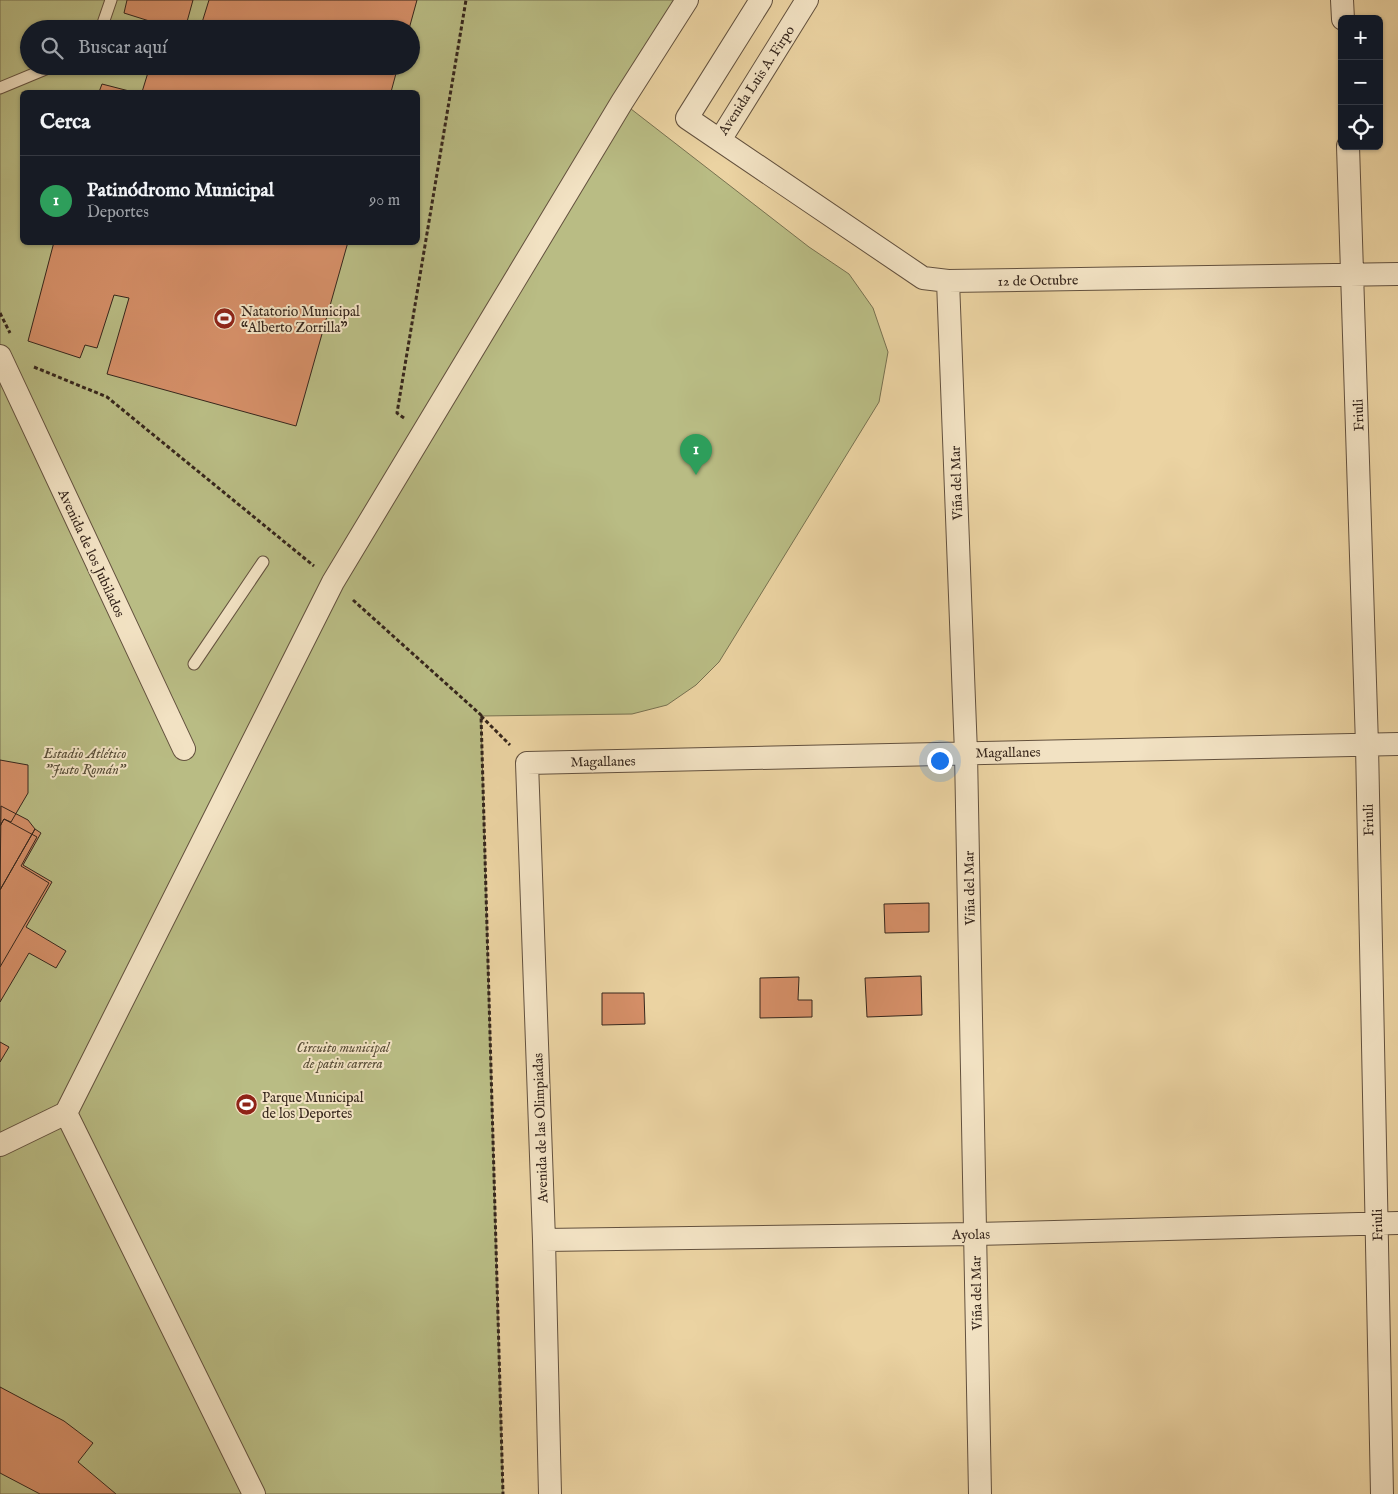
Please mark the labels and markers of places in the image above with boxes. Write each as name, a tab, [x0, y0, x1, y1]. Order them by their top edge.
place label: Natatorio Municipal “Alberto Zorrilla”	[241, 303, 360, 337]
sports icon: Natatorio Municipal “Alberto Zorrilla”	[213, 307, 237, 331]
pin: 1	[680, 434, 712, 475]
place label: Parque Municipal de los Deportes	[262, 1089, 364, 1123]
sports icon: Parque Municipal de los Deportes	[234, 1093, 258, 1117]

